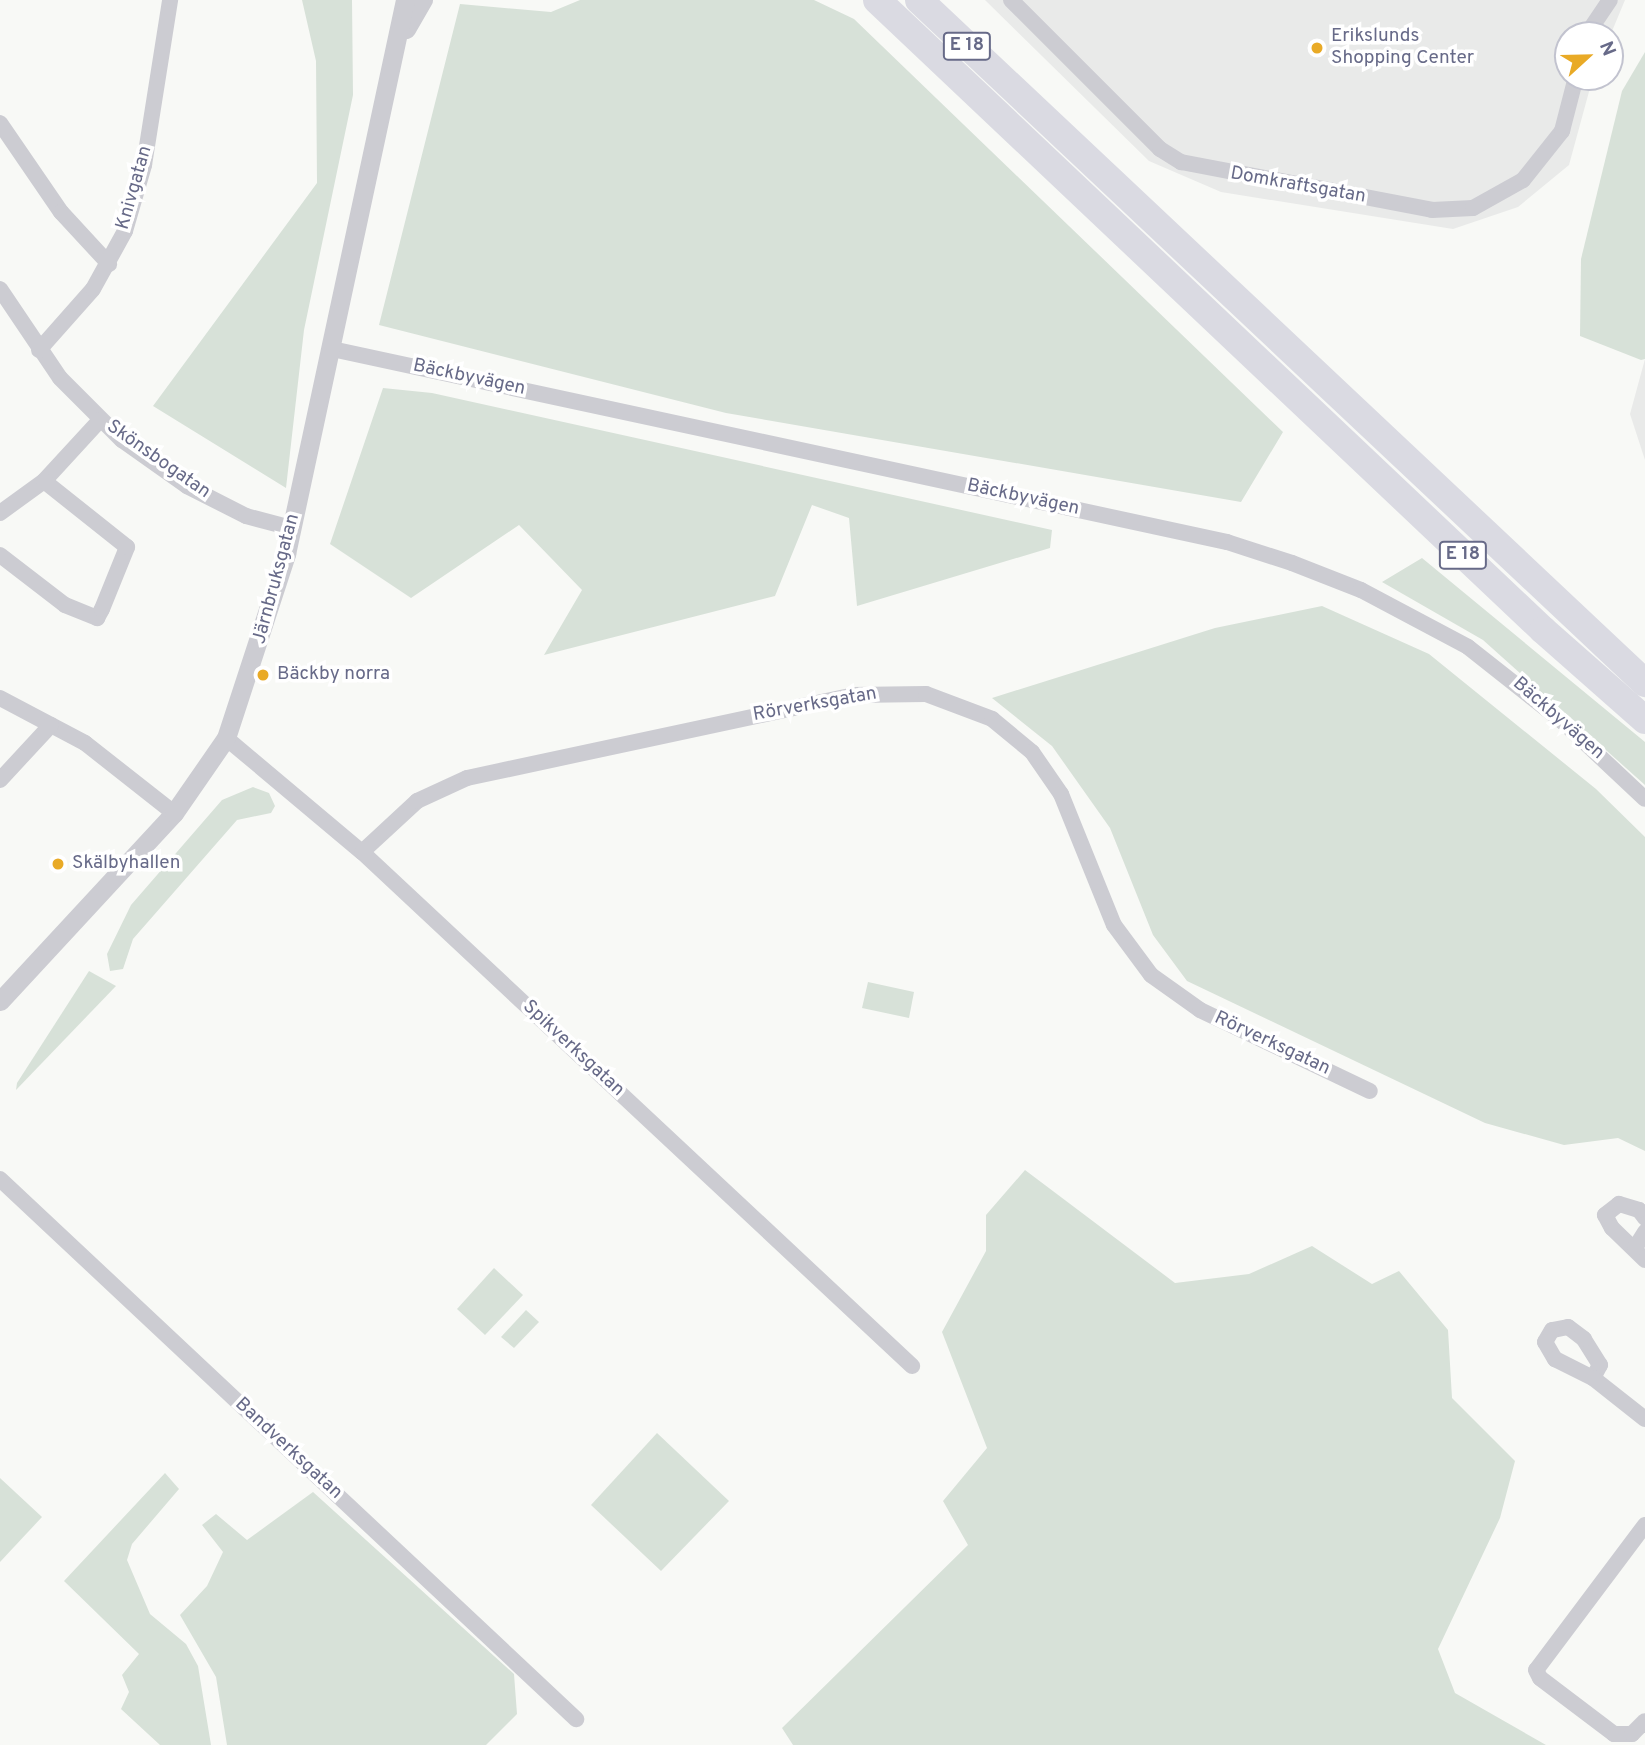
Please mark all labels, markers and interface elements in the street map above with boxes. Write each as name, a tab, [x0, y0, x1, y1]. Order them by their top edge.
north arrow	[1554, 21, 1624, 91]
place label: Erikslunds Shopping Center	[1331, 26, 1474, 70]
road number: E 18	[942, 32, 992, 60]
text: N	[1593, 38, 1620, 60]
marker: Erikslunds Shopping Center	[1309, 40, 1325, 56]
street label: Knivgatan	[112, 143, 158, 233]
street label: Domkraftsgatan	[1228, 163, 1368, 209]
street label: Bäckbyvägen	[411, 355, 527, 401]
street label: Skönsbogatan	[102, 416, 214, 504]
street label: Bäckbyvägen	[965, 475, 1081, 521]
street label: Järnbruksgatan	[249, 511, 305, 647]
road number: E 18	[1438, 540, 1488, 570]
place label: Bäckby norra	[277, 664, 390, 686]
marker: Bäckby norra	[255, 667, 271, 683]
street label: Bäckbyvägen	[1507, 673, 1609, 765]
street label: Rörverksgatan	[751, 683, 879, 727]
place label: Skälbyhallen	[72, 853, 180, 875]
marker: Skälbyhallen	[50, 856, 66, 872]
street label: Spikverksgatan	[517, 996, 629, 1102]
street label: Rörverksgatan	[1210, 1007, 1334, 1081]
street label: Bandverksgatan	[229, 1393, 347, 1505]

